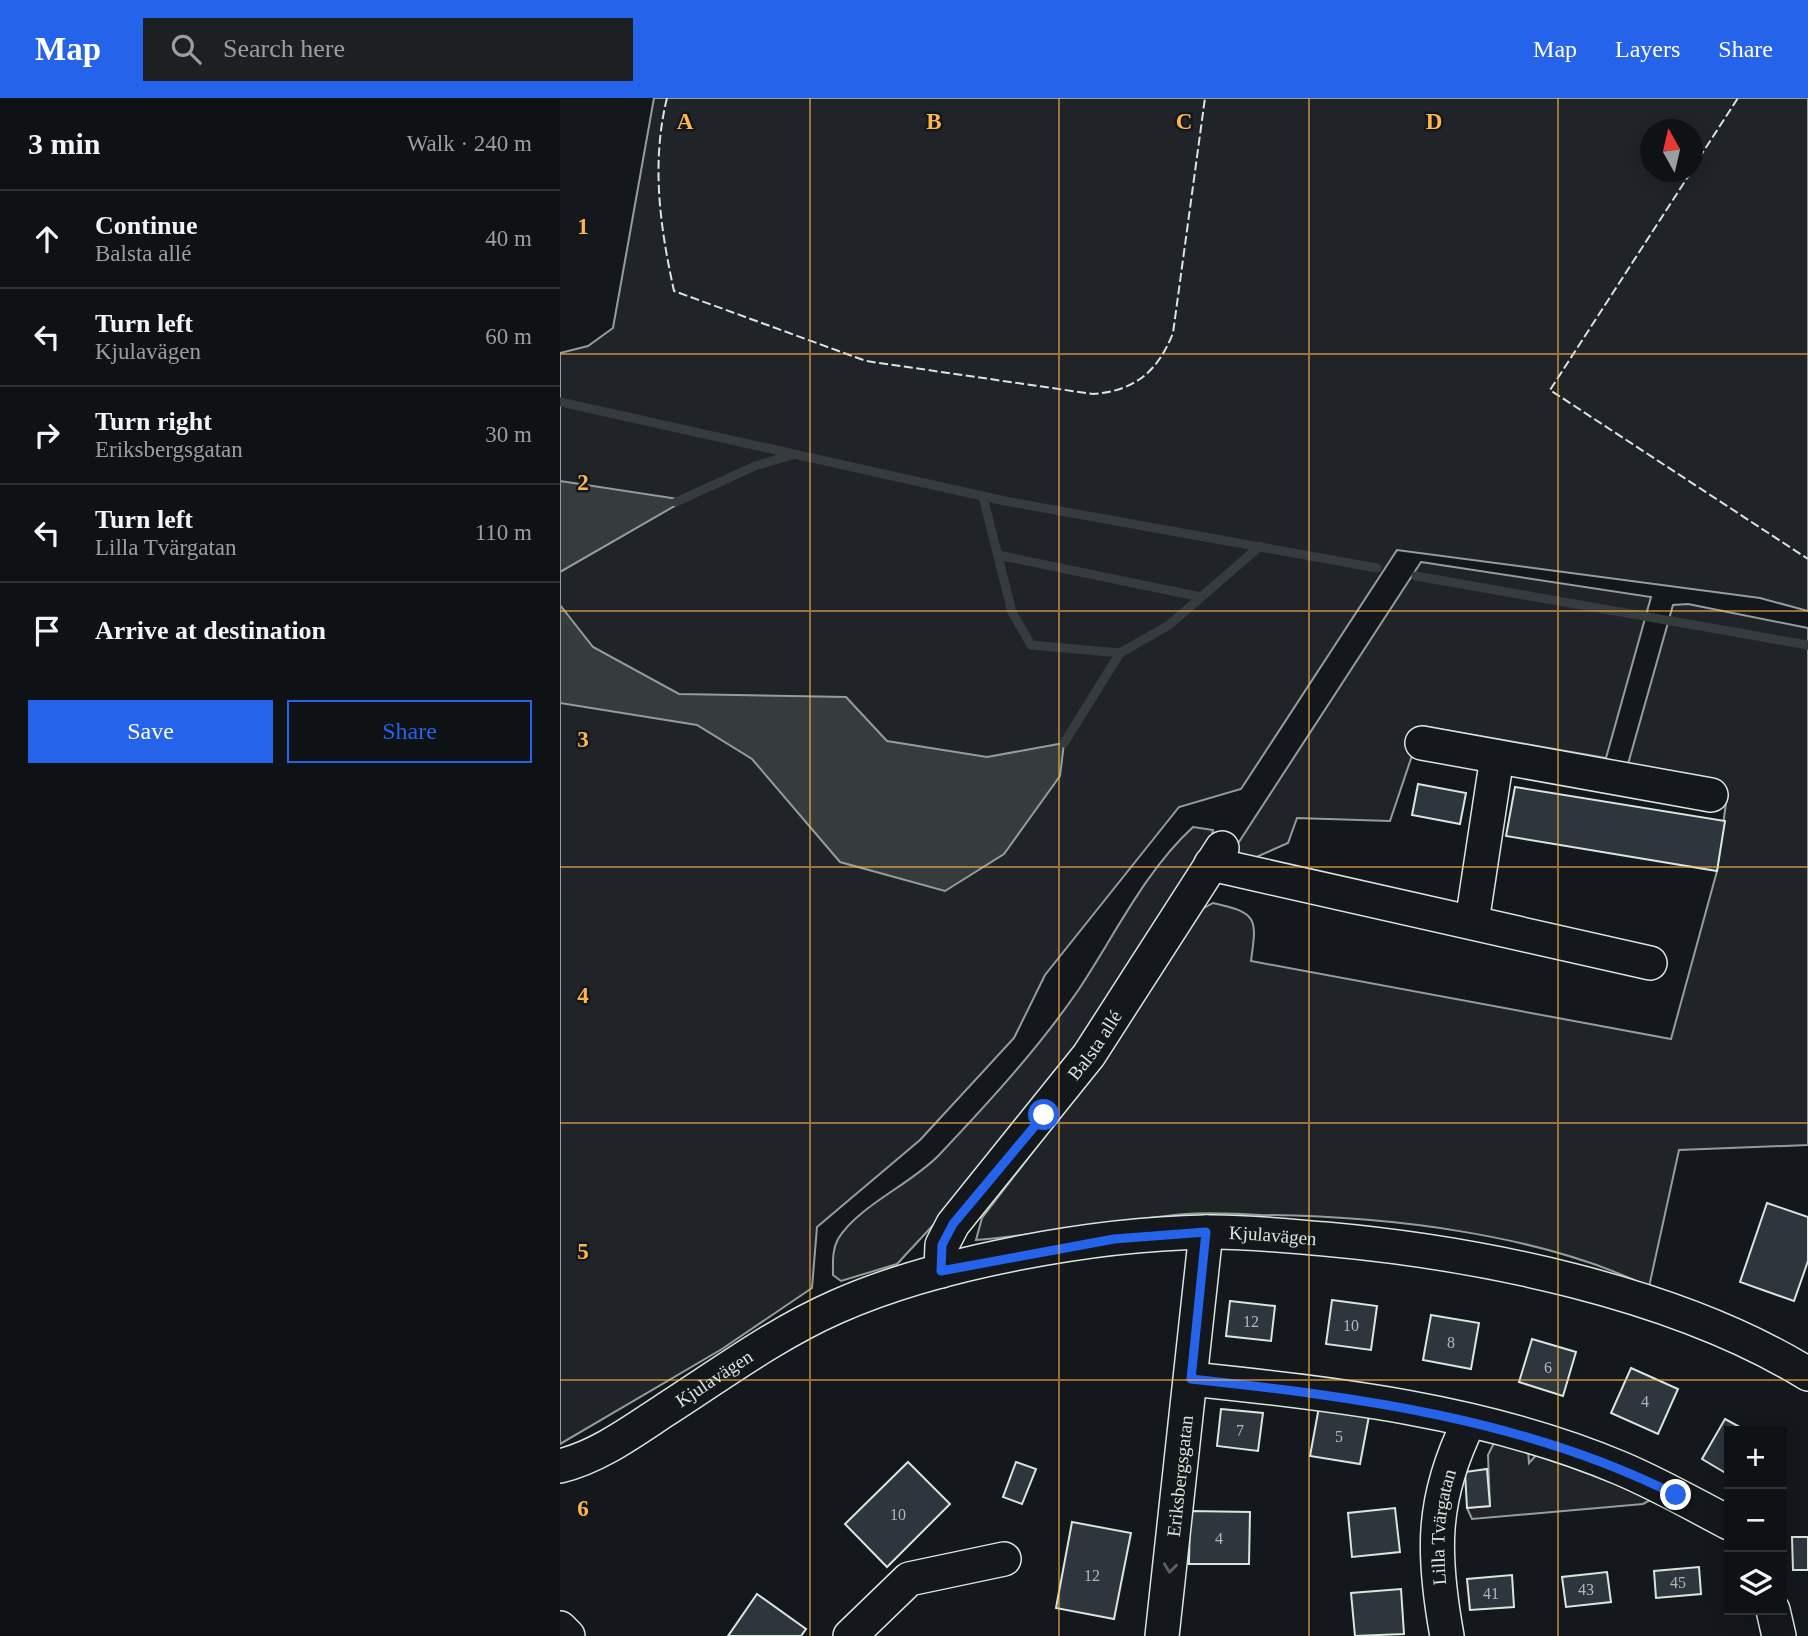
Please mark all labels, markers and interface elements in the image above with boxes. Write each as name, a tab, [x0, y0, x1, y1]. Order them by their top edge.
search box	[143, 18, 633, 81]
icon: search	[167, 30, 205, 68]
text: Map	[35, 31, 101, 67]
text: Search here	[223, 34, 345, 63]
text: Map	[1533, 36, 1577, 62]
text: Layers	[1615, 36, 1680, 62]
text: Share	[1718, 36, 1773, 62]
text: A	[677, 109, 694, 134]
text: B	[926, 109, 942, 134]
text: C	[1176, 109, 1192, 134]
text: D	[1426, 109, 1442, 134]
north arrow	[1640, 119, 1703, 182]
text: 3 min	[28, 127, 101, 160]
text: Walk · 240 m	[407, 131, 532, 156]
text: Continue	[95, 211, 198, 240]
text: 1	[577, 214, 589, 239]
icon: ahead	[28, 220, 66, 258]
text: 40 m	[485, 226, 532, 251]
text: Balsta allé	[95, 241, 191, 266]
text: Turn left	[95, 309, 193, 338]
icon: left	[28, 318, 66, 356]
text: 60 m	[485, 324, 532, 349]
text: Kjulavägen	[95, 339, 201, 364]
text: Turn right	[95, 407, 212, 436]
icon: right	[28, 416, 66, 454]
text: 30 m	[485, 422, 532, 447]
text: Eriksbergsgatan	[95, 437, 243, 462]
text: 2	[577, 470, 589, 495]
text: Turn left	[95, 505, 193, 534]
icon: left	[28, 514, 66, 552]
text: 110 m	[475, 520, 532, 545]
text: Lilla Tvärgatan	[95, 535, 237, 560]
icon: arrive	[28, 612, 66, 650]
text: Arrive at destination	[95, 616, 326, 645]
button: Save	[28, 700, 273, 763]
button: Share	[287, 700, 532, 763]
text: 3	[577, 727, 589, 752]
text: 4	[577, 983, 589, 1008]
street label: Balsta allé	[1063, 1007, 1126, 1084]
route start	[1028, 1099, 1059, 1130]
street label: Kjulavägen	[1229, 1222, 1318, 1249]
text: 5	[577, 1239, 589, 1264]
house number: 12	[1243, 1313, 1259, 1330]
house number: 10	[1343, 1317, 1359, 1334]
house number: 8	[1447, 1334, 1455, 1351]
street label: Kjulavägen	[672, 1345, 757, 1411]
house number: 6	[1544, 1359, 1552, 1376]
house number: 4	[1641, 1393, 1649, 1410]
street label: Eriksbergsgatan	[1163, 1414, 1197, 1538]
house number: 7	[1236, 1422, 1244, 1439]
map controls	[1724, 1426, 1787, 1615]
button: +	[1724, 1426, 1787, 1489]
house number: 5	[1335, 1428, 1343, 1445]
street label: Lilla Tvärgatan	[1427, 1466, 1460, 1586]
route end	[1660, 1479, 1691, 1510]
button: −	[1724, 1489, 1787, 1552]
text: 6	[577, 1496, 589, 1521]
house number: 10	[890, 1506, 906, 1523]
house number: 4	[1215, 1530, 1223, 1547]
button: layers	[1724, 1552, 1787, 1615]
one-way arrow	[1162, 1562, 1177, 1574]
house number: 12	[1084, 1567, 1100, 1584]
house number: 45	[1670, 1574, 1686, 1591]
house number: 43	[1578, 1581, 1594, 1598]
house number: 41	[1483, 1585, 1499, 1602]

